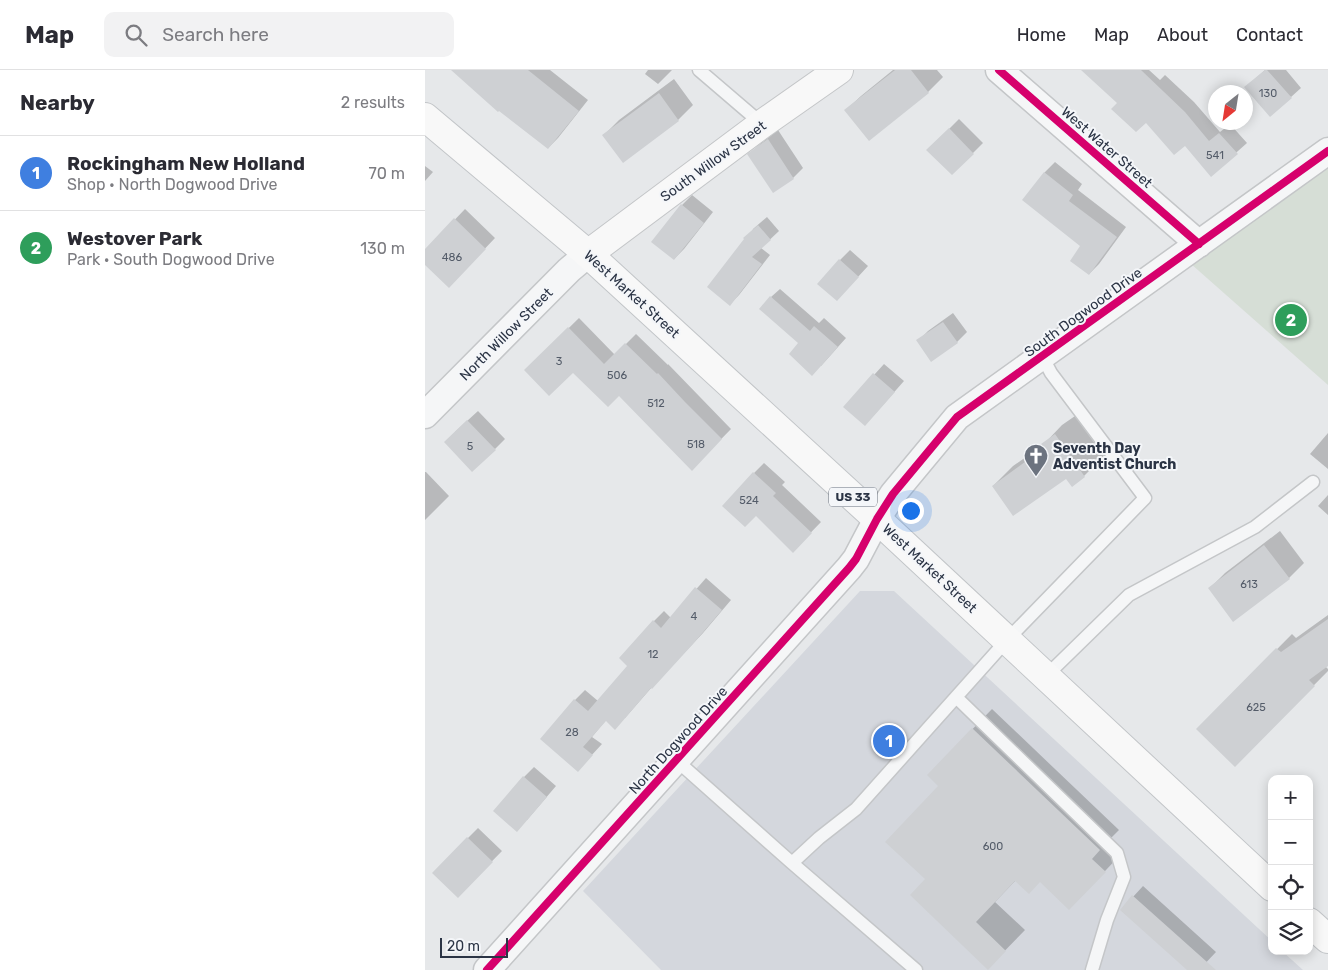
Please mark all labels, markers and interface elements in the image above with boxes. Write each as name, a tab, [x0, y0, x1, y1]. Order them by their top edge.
search box	[104, 12, 454, 57]
text: Map	[25, 21, 74, 49]
icon: search	[122, 21, 150, 49]
text: Search here	[162, 23, 269, 46]
text: Home	[1017, 24, 1066, 46]
text: Map	[1094, 24, 1129, 46]
text: About	[1157, 24, 1208, 46]
text: Contact	[1236, 24, 1303, 46]
north arrow	[1208, 85, 1253, 130]
house number: 130	[1259, 87, 1277, 100]
text: Nearby	[20, 90, 95, 115]
text: 2 results	[341, 93, 405, 112]
street label: West Water Street	[1058, 103, 1156, 192]
street label: South Willow Street	[657, 117, 770, 205]
house number: 541	[1206, 149, 1224, 162]
text: Rockingham New Holland	[67, 152, 305, 175]
text: 1	[32, 164, 40, 183]
text: 70 m	[368, 164, 405, 183]
text: Shop · North Dogwood Drive	[67, 175, 278, 194]
text: Westover Park	[67, 227, 202, 250]
text: 2	[31, 239, 41, 258]
text: 130 m	[360, 239, 405, 258]
street label: West Market Street	[580, 247, 683, 342]
text: Park · South Dogwood Drive	[67, 250, 275, 269]
house number: 486	[442, 251, 463, 264]
street label: South Dogwood Drive	[1021, 264, 1146, 361]
street label: North Willow Street	[456, 284, 557, 384]
pin: 2	[1275, 301, 1307, 339]
house number: 3	[556, 355, 563, 368]
house number: 506	[607, 369, 627, 382]
house number: 512	[647, 397, 665, 410]
house number: 518	[687, 438, 705, 451]
house number: 5	[467, 440, 474, 453]
place label: Seventh Day Adventist Church	[1053, 440, 1176, 473]
church icon: Seventh Day Adventist Church	[1023, 443, 1049, 477]
road number: US 33	[829, 488, 877, 507]
house number: 524	[739, 494, 759, 507]
your location	[898, 498, 924, 524]
street label: West Market Street	[879, 520, 981, 617]
house number: 613	[1240, 578, 1258, 591]
house number: 4	[691, 610, 698, 623]
house number: 12	[647, 648, 659, 661]
street label: North Dogwood Drive	[626, 683, 731, 798]
house number: 625	[1246, 701, 1266, 714]
pin: 1	[873, 722, 905, 760]
house number: 28	[565, 726, 579, 739]
map controls	[1268, 775, 1313, 955]
button: +	[1268, 775, 1313, 820]
button: −	[1268, 820, 1313, 865]
house number: 600	[983, 840, 1003, 853]
button: locate	[1268, 865, 1313, 910]
button: layers	[1268, 910, 1313, 955]
scale bar	[440, 935, 507, 958]
text: 20 m	[447, 938, 480, 955]

